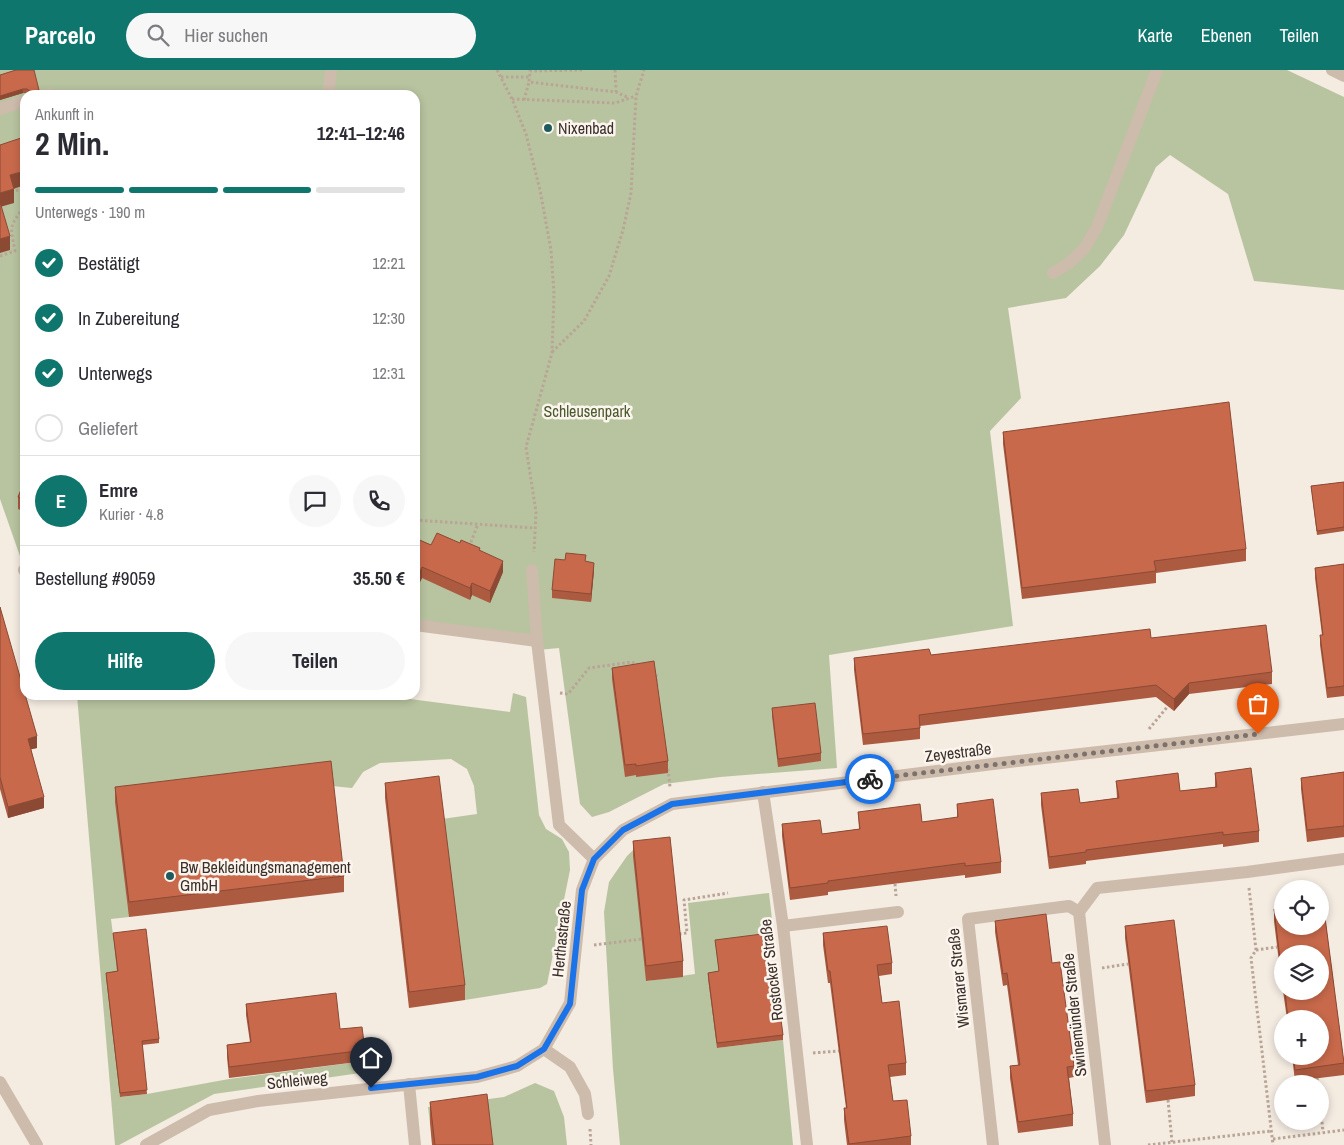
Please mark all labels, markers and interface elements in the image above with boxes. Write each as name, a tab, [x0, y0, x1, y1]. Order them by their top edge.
search box	[126, 13, 476, 58]
text: Parcelo	[25, 19, 96, 51]
icon: search	[144, 21, 172, 49]
text: Hier suchen	[184, 22, 268, 48]
text: Karte	[1137, 23, 1173, 48]
text: Ebenen	[1201, 23, 1252, 48]
text: Teilen	[1280, 23, 1319, 48]
text: Ankunft in	[35, 103, 94, 125]
place label: Nixenbad	[558, 117, 614, 139]
text: 12:41–12:46	[317, 120, 405, 146]
text: 2 Min.	[35, 122, 109, 165]
marker: Nixenbad	[542, 122, 554, 134]
text: Unterwegs · 190 m	[35, 201, 145, 223]
icon: check	[35, 249, 63, 277]
text: Bestätigt	[78, 250, 140, 276]
text: 12:21	[372, 252, 405, 274]
icon: check	[35, 304, 63, 332]
text: In Zubereitung	[78, 305, 179, 331]
text: 12:30	[372, 307, 405, 329]
icon: check	[35, 359, 63, 387]
text: Unterwegs	[78, 360, 152, 386]
text: 12:31	[372, 362, 405, 384]
park label: Schleusenpark	[544, 400, 631, 422]
text: Geliefert	[78, 415, 138, 441]
button: chat	[289, 475, 341, 527]
button: phone	[353, 475, 405, 527]
text: Emre	[99, 477, 138, 503]
text: E	[56, 488, 66, 514]
text: Kurier · 4.8	[99, 503, 164, 525]
text: Bestellung #9059	[35, 565, 155, 591]
text: 35.50 €	[353, 565, 405, 591]
button: Hilfe	[35, 632, 215, 690]
button: Teilen	[225, 632, 405, 690]
pin	[1237, 683, 1279, 734]
icon: bag	[1244, 690, 1272, 718]
street label: Zeyestraße	[924, 737, 992, 767]
courier	[845, 754, 895, 804]
icon: bike	[856, 765, 884, 793]
place label: Bw Bekleidungsmanagement GmbH	[180, 856, 351, 896]
marker: Bw Bekleidungsmanagement GmbH	[164, 870, 176, 882]
map controls	[1274, 880, 1329, 1130]
button: locate	[1274, 880, 1329, 935]
street label: Herthastraße	[546, 900, 576, 978]
street label: Rostocker Straße	[754, 918, 788, 1022]
street label: Wismarer Straße	[942, 927, 974, 1029]
button: layers	[1274, 945, 1329, 1000]
street label: Swinemünder Straße	[1057, 952, 1091, 1078]
button: +	[1274, 1010, 1329, 1065]
pin	[350, 1037, 392, 1088]
icon: home	[357, 1044, 385, 1072]
street label: Schleiweg	[266, 1066, 329, 1094]
button: −	[1274, 1075, 1329, 1130]

